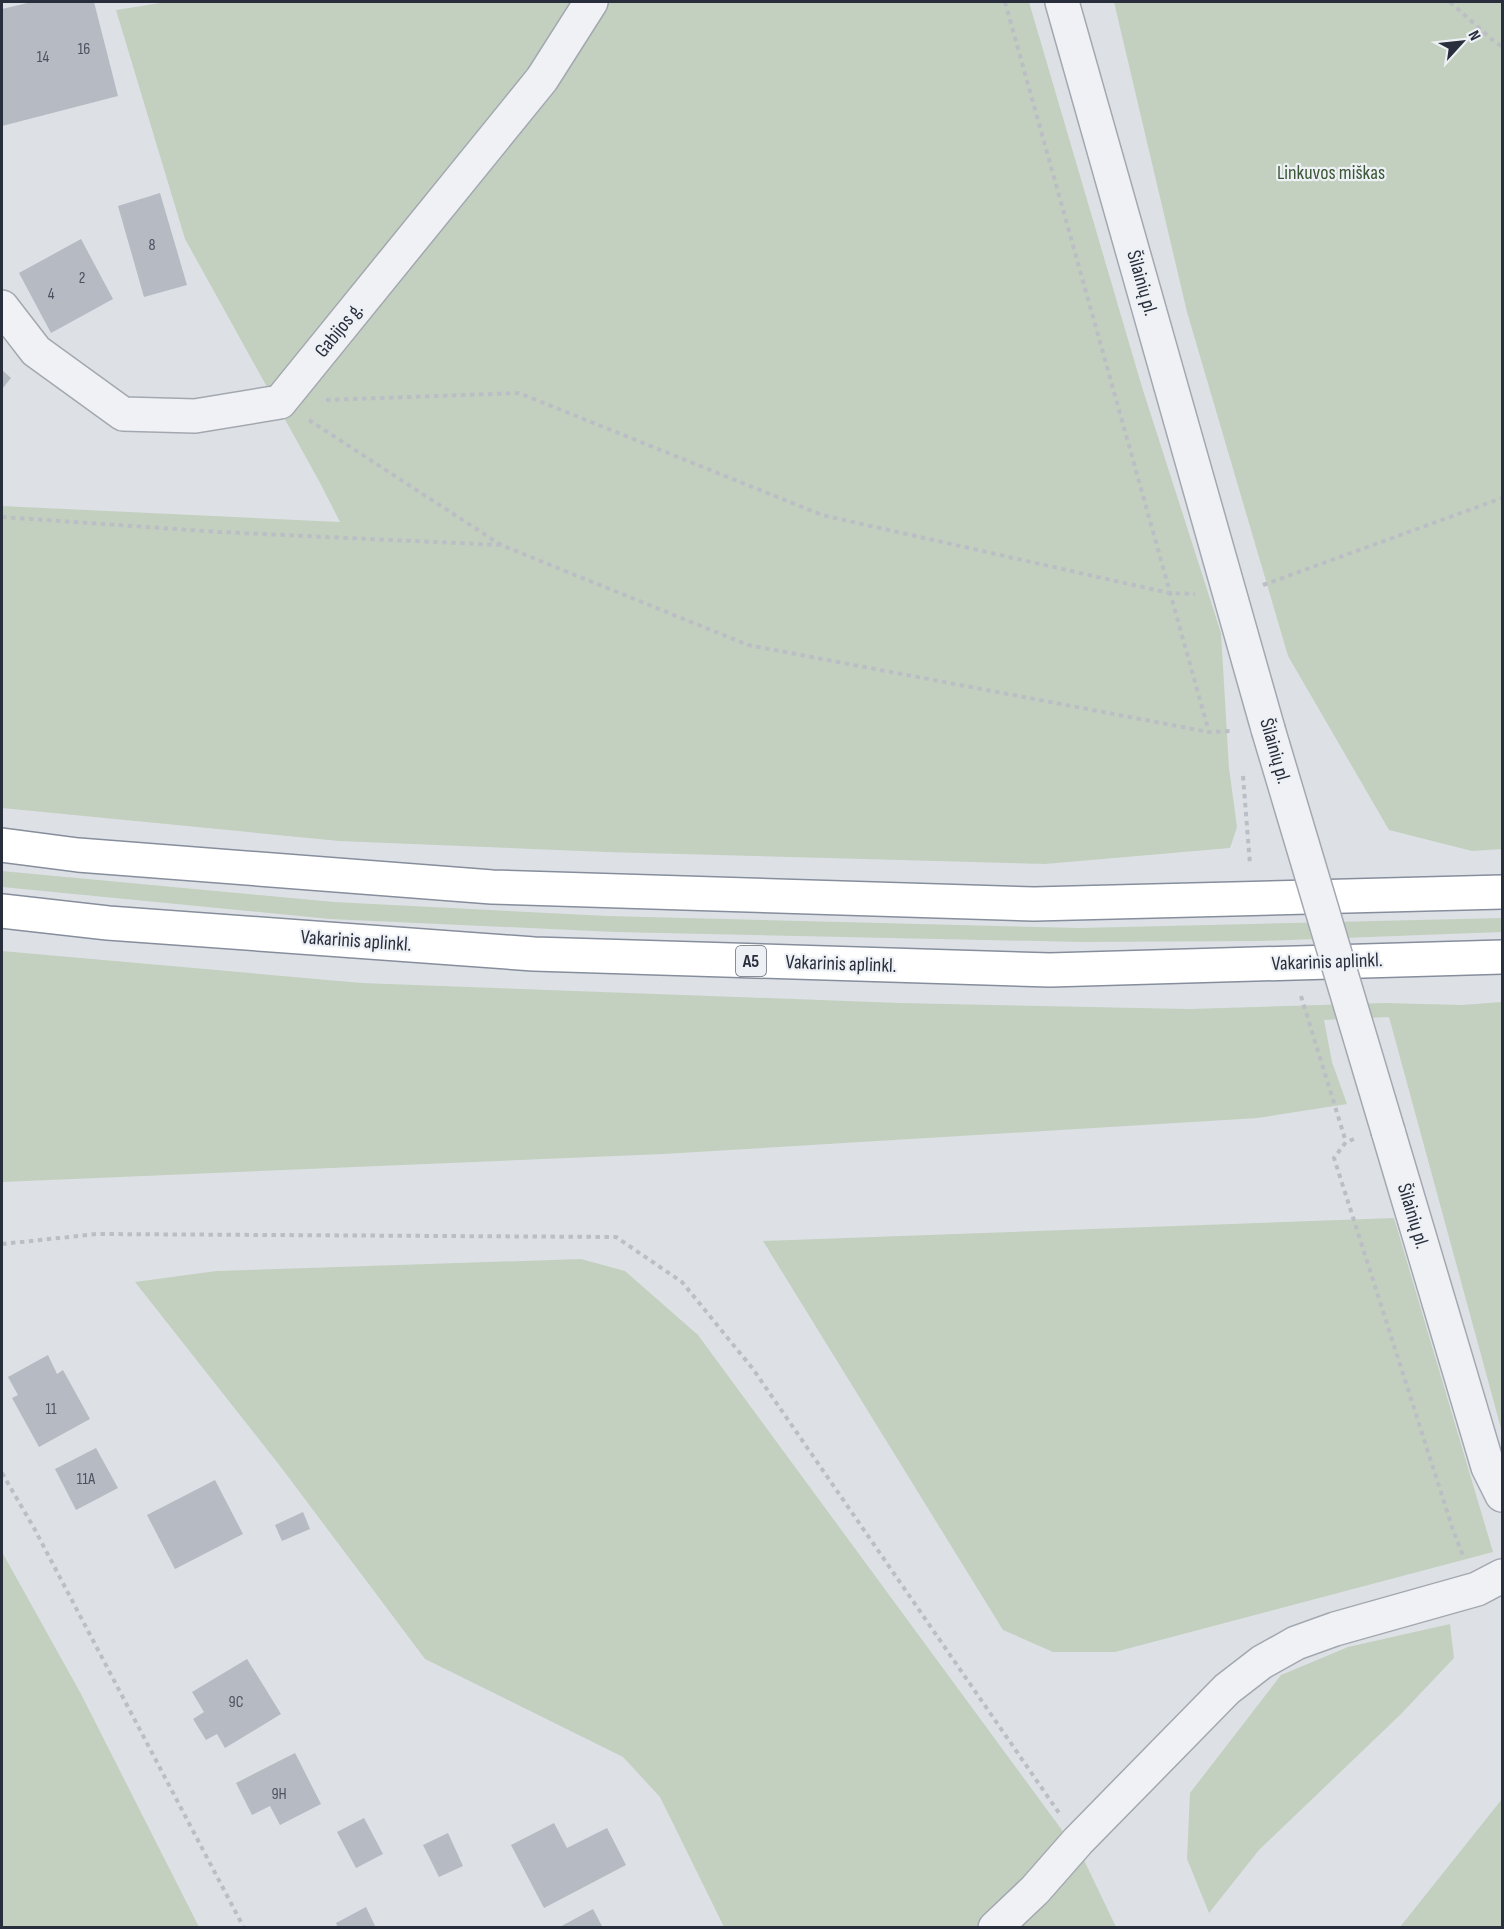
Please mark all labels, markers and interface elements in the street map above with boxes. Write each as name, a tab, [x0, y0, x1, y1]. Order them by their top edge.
north arrow	[1432, 12, 1492, 72]
text: N	[1464, 28, 1484, 44]
house number: 16	[78, 40, 90, 59]
house number: 14	[37, 48, 49, 67]
park label: Linkuvos miškas	[1277, 161, 1385, 185]
house number: 8	[148, 236, 156, 255]
street label: Šilainių pl.	[1121, 247, 1163, 319]
house number: 2	[79, 269, 85, 288]
house number: 4	[48, 285, 55, 304]
street label: Gabijos g.	[310, 298, 368, 362]
street label: Šilainių pl.	[1254, 715, 1296, 787]
street label: Vakarinis aplinkl.	[300, 925, 412, 957]
road number: A5	[736, 946, 766, 976]
street label: Vakarinis aplinkl.	[1271, 948, 1383, 976]
street label: Vakarinis aplinkl.	[785, 950, 897, 978]
street label: Šilainių pl.	[1392, 1180, 1434, 1252]
house number: 11	[45, 1400, 57, 1419]
house number: 11A	[77, 1470, 95, 1489]
house number: 9C	[229, 1693, 244, 1712]
house number: 9H	[271, 1785, 287, 1804]

